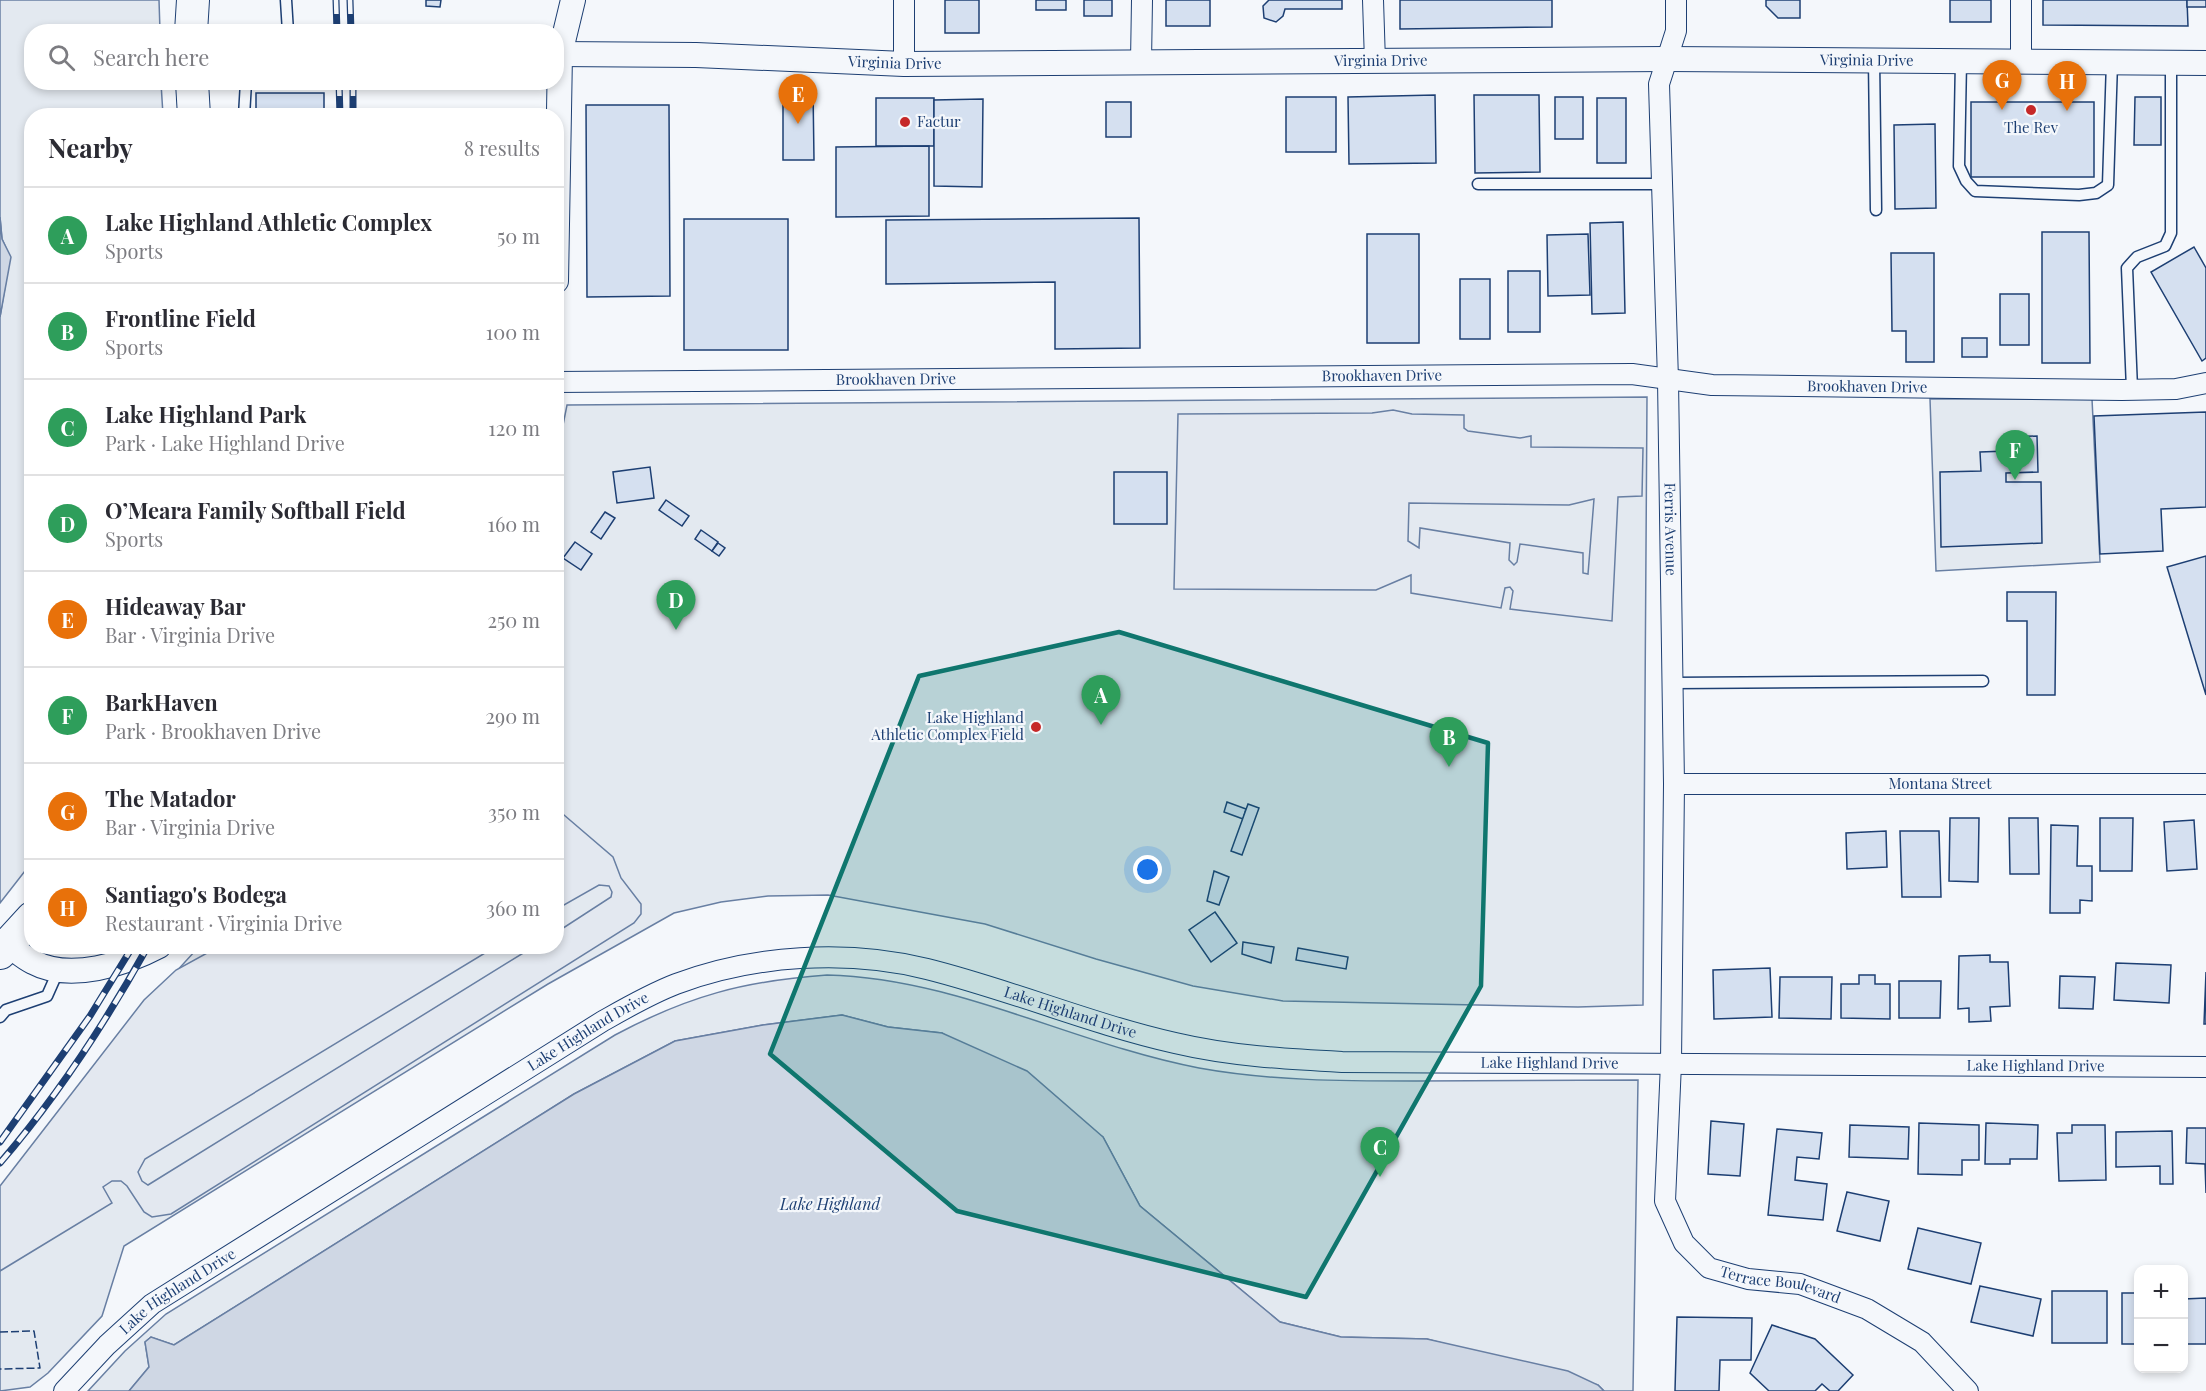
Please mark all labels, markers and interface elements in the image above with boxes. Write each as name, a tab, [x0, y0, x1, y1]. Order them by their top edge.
search box	[24, 24, 564, 90]
icon: search	[45, 41, 78, 74]
text: Search here	[93, 42, 209, 72]
street label: Virginia Drive	[1819, 49, 1914, 70]
street label: Virginia Drive	[1333, 50, 1428, 70]
street label: Virginia Drive	[847, 51, 942, 73]
pin: G	[1982, 60, 2022, 110]
pin: H	[2048, 62, 2086, 111]
pin: E	[778, 74, 818, 124]
marker: The Rev	[2024, 103, 2038, 117]
place label: Factur	[917, 111, 961, 131]
marker: Factur	[898, 115, 912, 129]
place label: The Rev	[2004, 117, 2059, 137]
text: Nearby	[48, 130, 133, 165]
text: 8 results	[464, 134, 540, 161]
text: Lake Highland Athletic Complex	[105, 207, 432, 237]
text: A	[61, 222, 74, 249]
text: 50 m	[497, 222, 540, 249]
text: Sports	[105, 237, 163, 264]
text: Frontline Field	[105, 303, 256, 333]
text: B	[61, 318, 74, 345]
text: 100 m	[486, 318, 540, 345]
text: Sports	[105, 333, 163, 360]
street label: Brookhaven Drive	[1322, 364, 1442, 385]
street label: Brookhaven Drive	[836, 368, 956, 389]
street label: Brookhaven Drive	[1807, 375, 1927, 397]
text: Lake Highland Park	[105, 399, 306, 429]
text: C	[60, 414, 75, 441]
text: 120 m	[488, 414, 540, 441]
text: Park · Lake Highland Drive	[105, 429, 345, 456]
pin: F	[1996, 430, 2034, 480]
street label: Ferris Avenue	[1661, 483, 1682, 576]
text: O’Meara Family Softball Field	[105, 495, 406, 525]
text: D	[60, 510, 75, 537]
text: 160 m	[488, 510, 540, 537]
text: Sports	[105, 525, 163, 552]
pin: D	[656, 580, 696, 630]
text: Hideaway Bar	[105, 591, 246, 621]
text: E	[61, 606, 74, 633]
text: 250 m	[487, 606, 540, 633]
text: Bar · Virginia Drive	[105, 621, 275, 648]
pin: A	[1082, 676, 1120, 725]
text: BarkHaven	[105, 687, 218, 717]
text: F	[62, 702, 73, 729]
text: 290 m	[486, 702, 540, 729]
place label: Lake Highland Athletic Complex Field	[870, 707, 1024, 744]
text: Park · Brookhaven Drive	[105, 717, 321, 744]
pin: B	[1430, 718, 1468, 767]
marker: Lake Highland Athletic Complex Field	[1029, 720, 1043, 734]
street label: Montana Street	[1888, 773, 1992, 793]
text: The Matador	[105, 783, 236, 813]
text: G	[60, 798, 75, 825]
text: 350 m	[488, 798, 540, 825]
text: Bar · Virginia Drive	[105, 813, 275, 840]
your location	[1133, 855, 1162, 884]
text: Santiago's Bodega	[105, 879, 287, 909]
text: H	[60, 894, 76, 921]
text: 360 m	[486, 894, 540, 921]
text: Restaurant · Virginia Drive	[105, 909, 342, 936]
street label: Lake Highland Drive	[1002, 981, 1139, 1042]
street label: Lake Highland Drive	[523, 987, 652, 1075]
street label: Lake Highland Drive	[1481, 1052, 1619, 1073]
street label: Lake Highland Drive	[1967, 1055, 2105, 1075]
pin: C	[1360, 1128, 1400, 1177]
water label: Lake Highland	[779, 1193, 881, 1214]
street label: Lake Highland Drive	[114, 1243, 239, 1338]
street label: Terrace Boulevard	[1718, 1261, 1844, 1307]
map controls	[2134, 1265, 2188, 1373]
button: +	[2134, 1265, 2188, 1319]
button: −	[2134, 1319, 2188, 1373]

